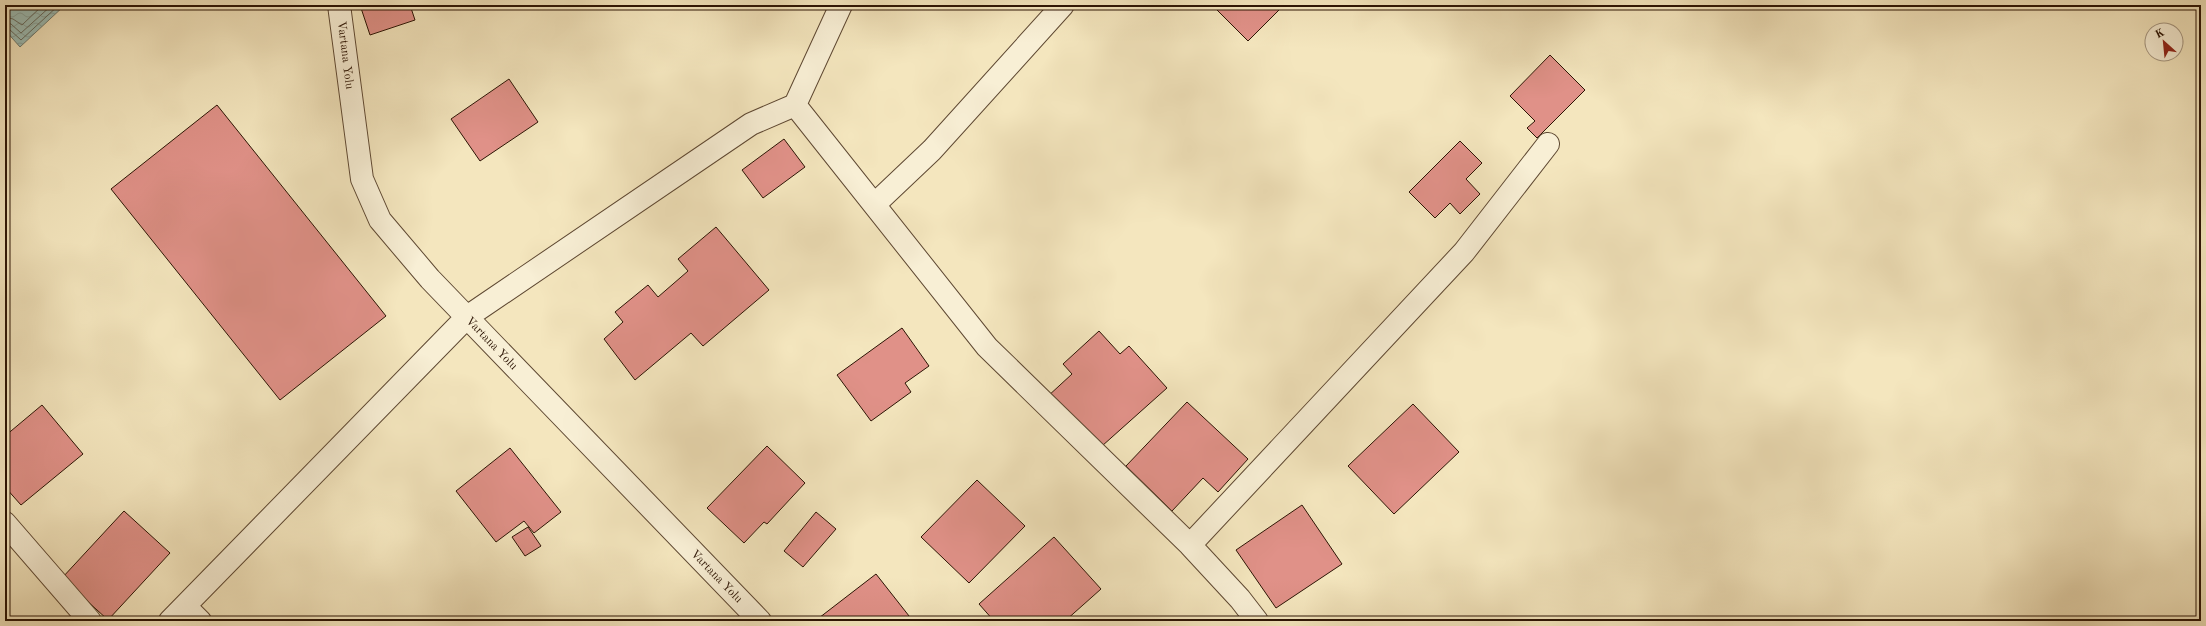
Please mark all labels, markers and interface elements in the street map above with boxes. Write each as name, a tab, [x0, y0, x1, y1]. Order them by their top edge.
street label: Vartana Yolu	[335, 20, 355, 90]
north arrow	[2144, 22, 2184, 62]
text: K	[2154, 27, 2167, 41]
street label: Vartana Yolu	[463, 315, 520, 373]
street label: Vartana Yolu	[688, 548, 745, 606]

